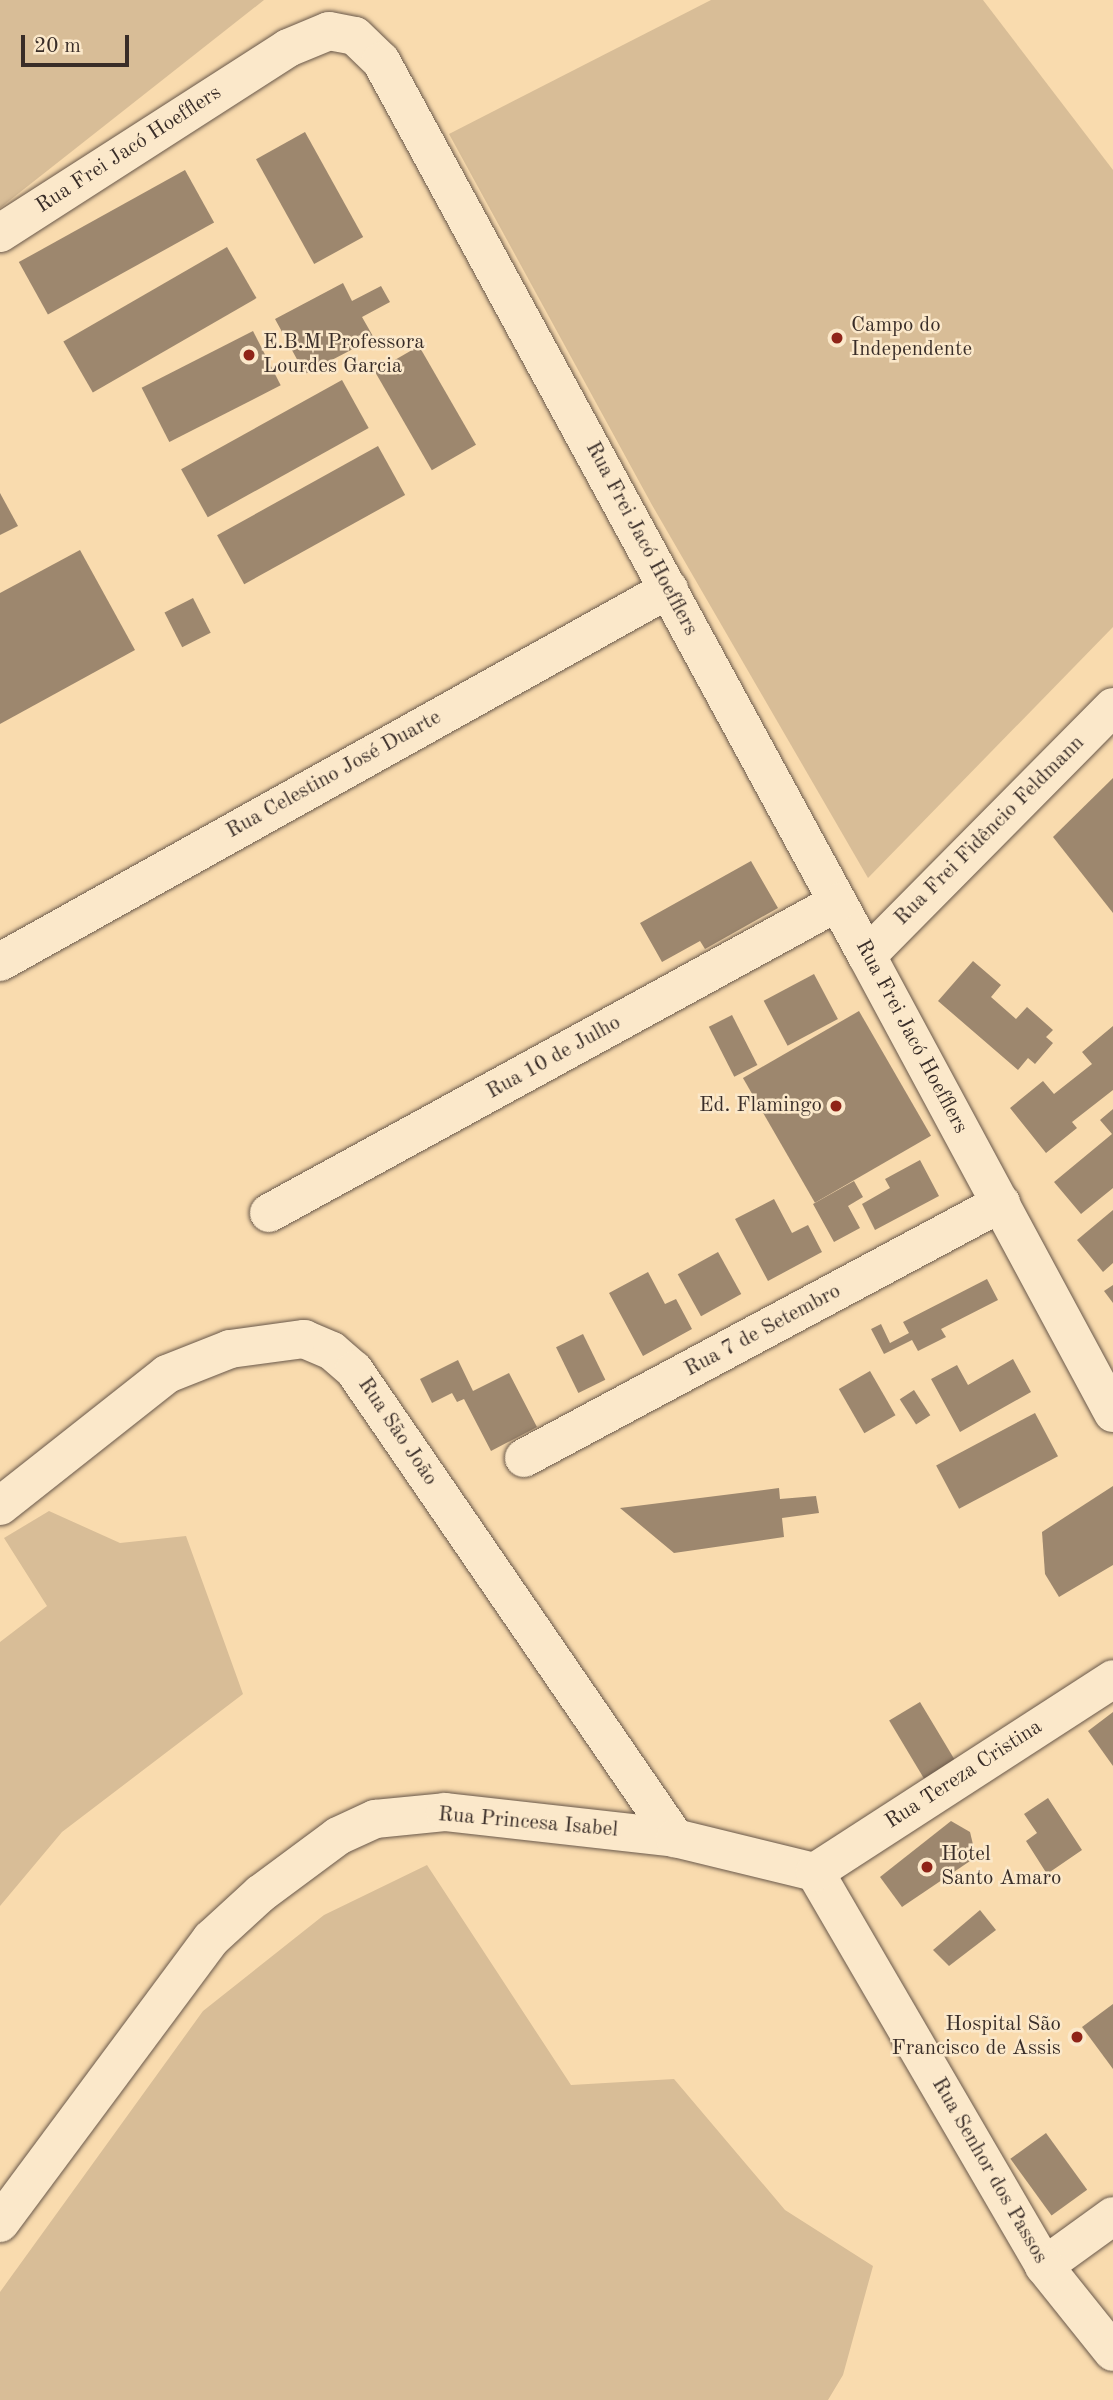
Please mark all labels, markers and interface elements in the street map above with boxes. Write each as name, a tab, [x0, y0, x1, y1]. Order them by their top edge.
scale bar	[24, 21, 133, 65]
text: 20 m	[34, 36, 81, 57]
street label: Rua Frei Jacó Hoefflers	[32, 81, 226, 219]
place label: Campo do Independente	[851, 313, 972, 363]
place label: E.B.M Professora Lourdes Garcia	[263, 330, 425, 380]
marker: Campo do Independente	[829, 330, 845, 346]
marker: E.B.M Professora Lourdes Garcia	[241, 347, 257, 363]
street label: Rua Frei Jacó Hoefflers	[579, 438, 703, 640]
street label: Rua Celestino José Duarte	[222, 705, 446, 845]
street label: Rua Frei Fidêncio Feldmann	[890, 731, 1090, 931]
street label: Rua Frei Jacó Hoefflers	[849, 936, 973, 1138]
street label: Rua 10 de Julho	[483, 1011, 625, 1105]
place label: Ed. Flamingo	[699, 1093, 822, 1119]
marker: Ed. Flamingo	[828, 1098, 844, 1114]
street label: Rua 7 de Setembro	[681, 1279, 845, 1383]
street label: Rua São João	[352, 1373, 442, 1491]
street label: Rua Tereza Cristina	[881, 1715, 1047, 1835]
street label: Rua Princesa Isabel	[437, 1803, 619, 1843]
place label: Hotel Santo Amaro	[941, 1842, 1061, 1892]
marker: Hotel Santo Amaro	[919, 1859, 935, 1875]
place label: Hospital São Francisco de Assis	[892, 2012, 1061, 2062]
marker: Hospital São Francisco de Assis	[1067, 2027, 1087, 2047]
street label: Rua Senhor dos Passos	[925, 2073, 1053, 2269]

